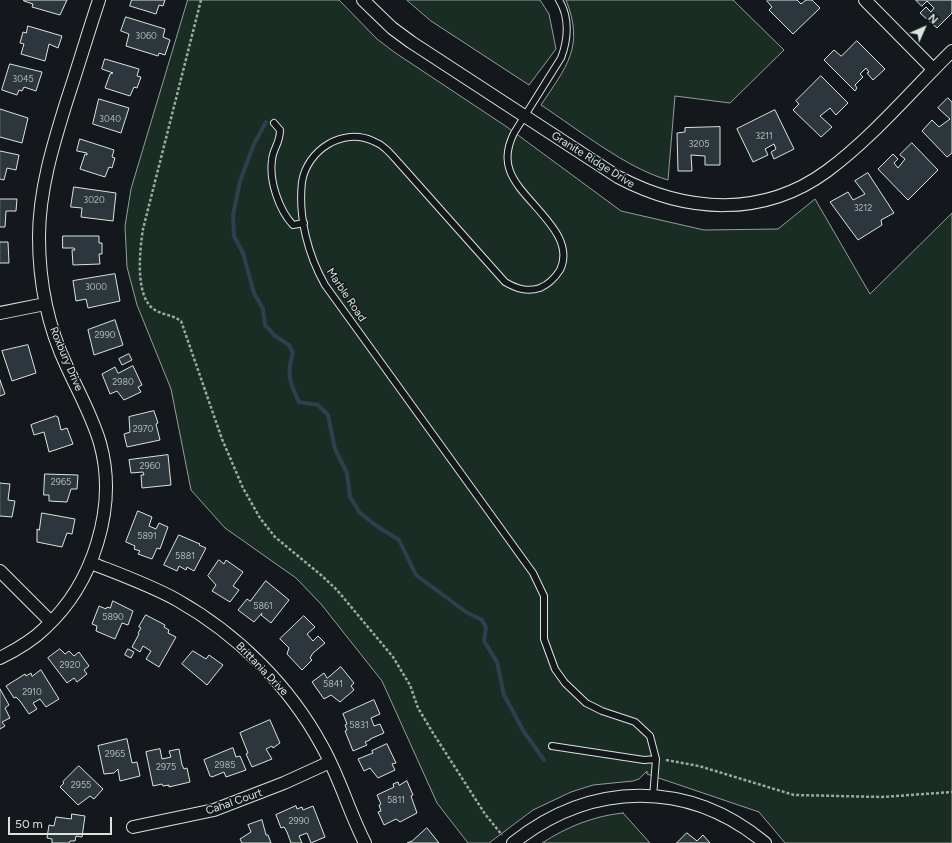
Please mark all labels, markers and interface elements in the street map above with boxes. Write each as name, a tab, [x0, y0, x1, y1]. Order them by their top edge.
north arrow	[904, 8, 944, 48]
text: N	[925, 12, 940, 27]
house number: 3060	[135, 31, 157, 41]
house number: 3045	[12, 74, 34, 84]
house number: 3040	[99, 114, 121, 124]
street label: Granite Ridge Drive	[549, 129, 637, 191]
house number: 3211	[755, 131, 773, 141]
house number: 3205	[689, 139, 709, 149]
house number: 3020	[83, 195, 105, 205]
house number: 3212	[854, 203, 872, 213]
street label: Marble Road	[323, 266, 369, 324]
house number: 3000	[85, 282, 107, 292]
street label: Roxbury Drive	[47, 325, 85, 393]
house number: 2990	[95, 330, 115, 340]
house number: 2980	[112, 377, 134, 387]
house number: 2970	[133, 424, 153, 434]
house number: 2960	[140, 461, 160, 471]
house number: 2965	[51, 477, 71, 487]
house number: 5891	[137, 531, 157, 541]
house number: 5881	[175, 551, 195, 561]
house number: 5861	[253, 601, 273, 611]
house number: 5890	[102, 612, 124, 622]
street label: Brittania Drive	[233, 639, 291, 699]
house number: 2920	[60, 660, 80, 670]
house number: 5841	[323, 679, 343, 689]
house number: 2910	[22, 687, 42, 697]
house number: 5831	[349, 720, 369, 730]
house number: 2965	[105, 749, 125, 759]
house number: 2985	[215, 760, 235, 770]
house number: 2975	[156, 762, 176, 772]
house number: 2955	[71, 780, 91, 790]
street label: Cahal Court	[204, 786, 264, 818]
house number: 5811	[387, 795, 405, 805]
scale bar	[10, 809, 114, 835]
house number: 2990	[289, 816, 309, 826]
text: 50 m	[15, 817, 43, 831]

